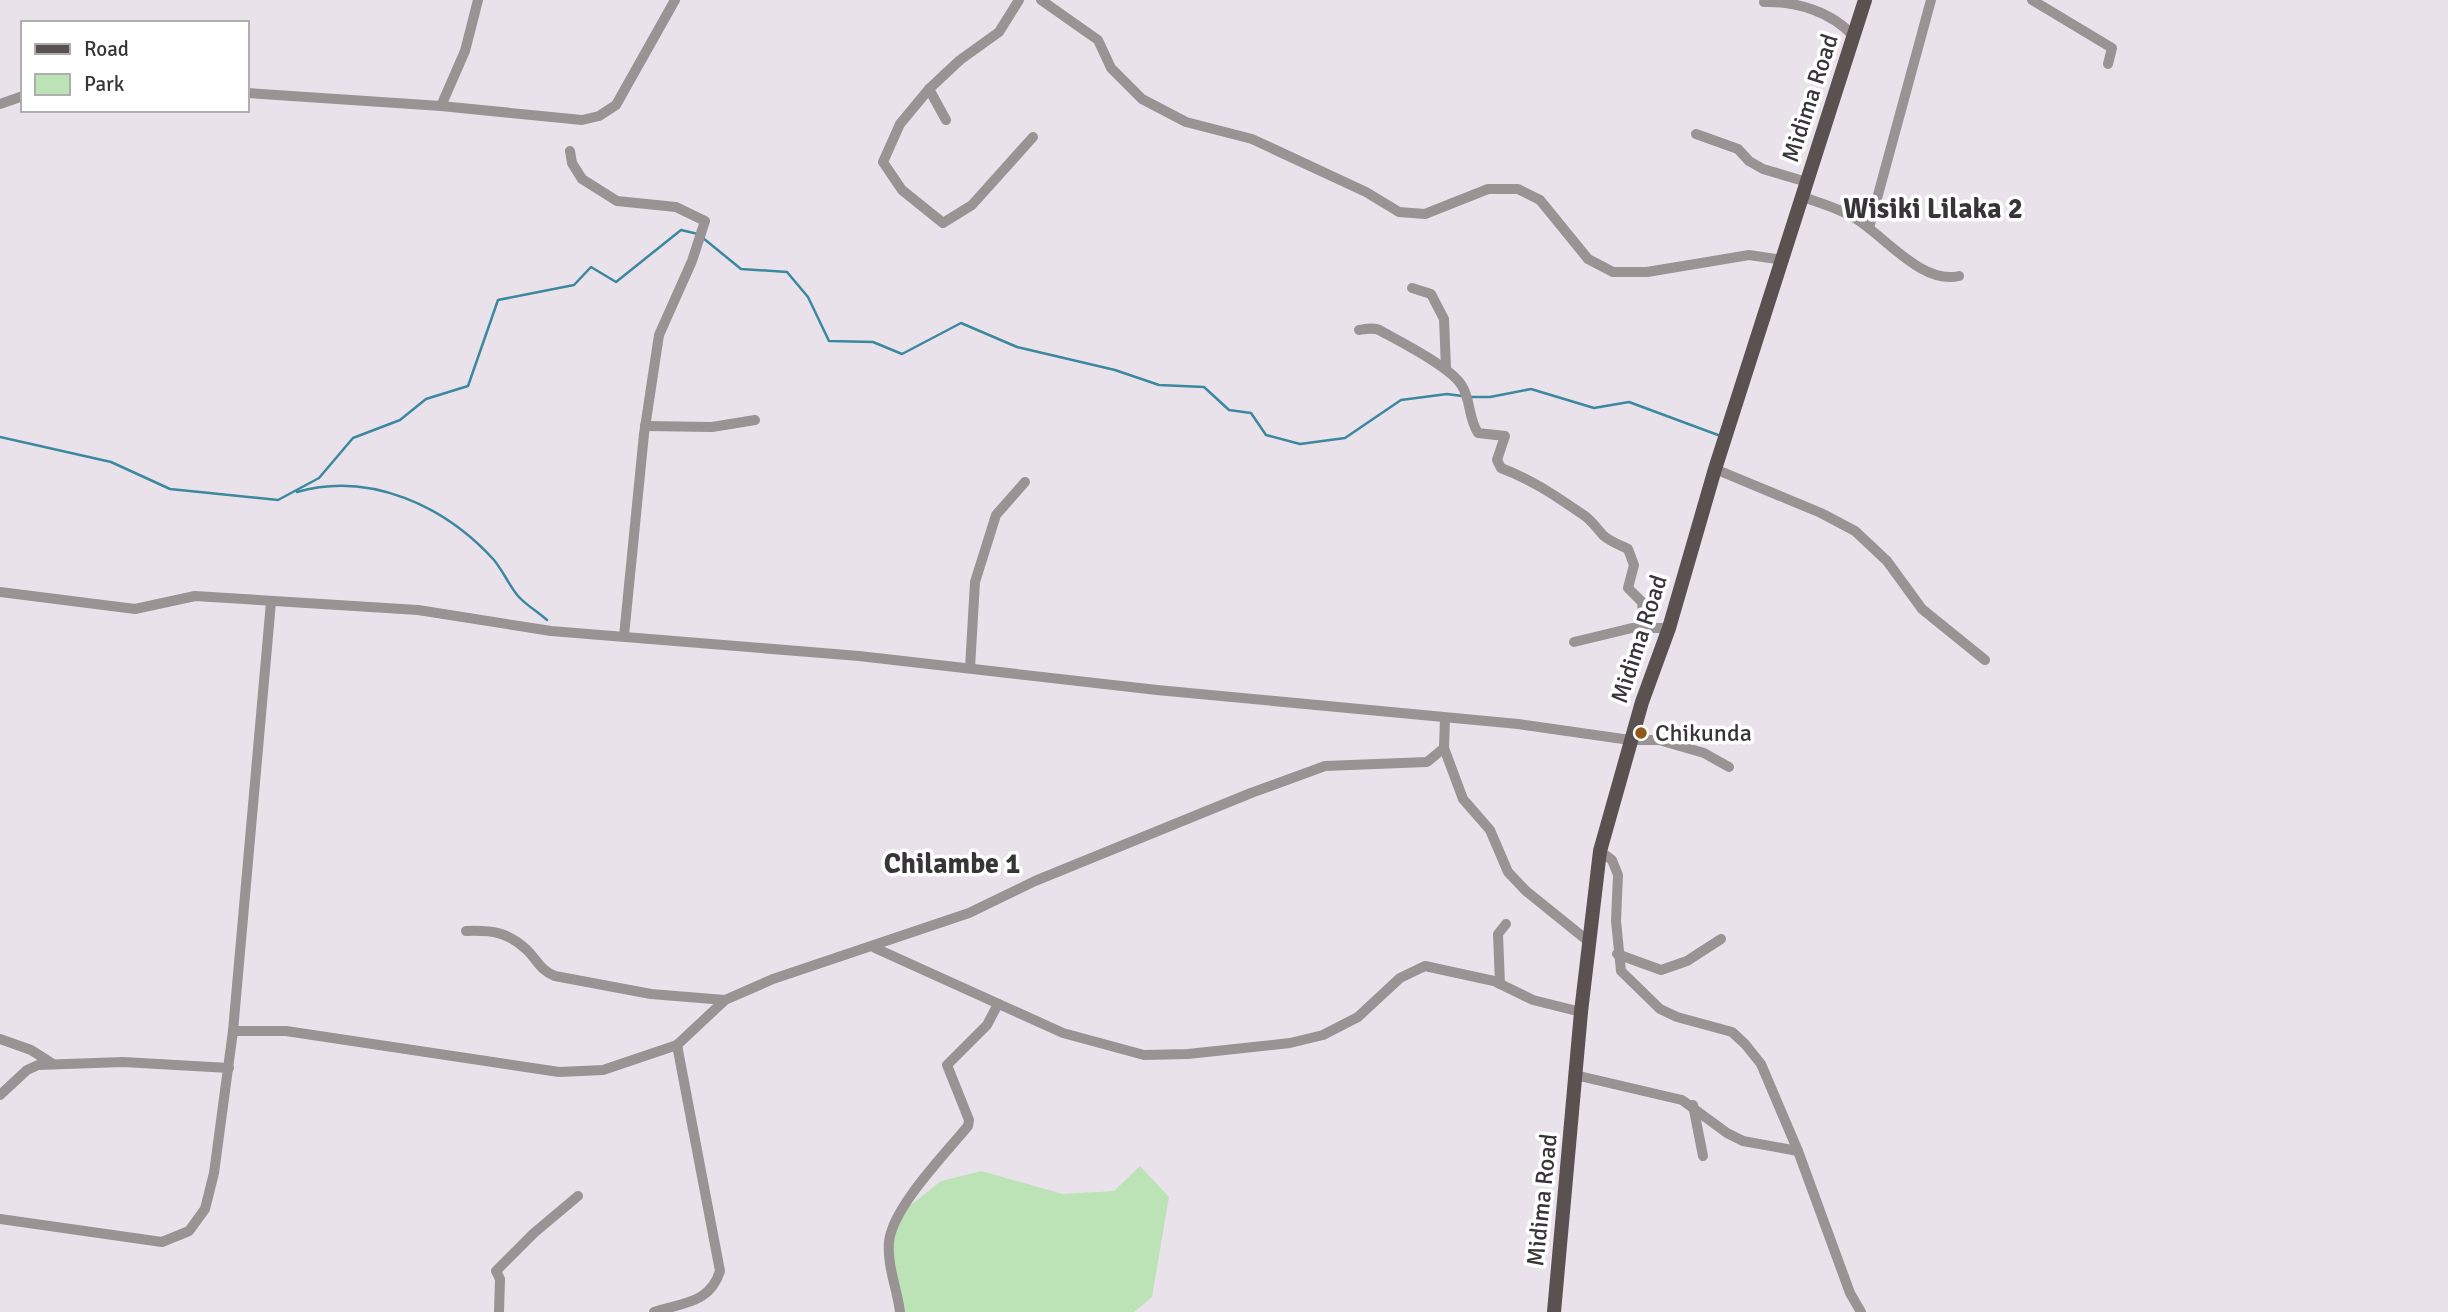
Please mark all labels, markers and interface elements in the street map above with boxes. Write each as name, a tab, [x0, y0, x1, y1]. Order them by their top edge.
legend	[21, 21, 248, 112]
street label: Midima Road	[1775, 30, 1845, 166]
text: Road	[84, 36, 129, 62]
text: Park	[84, 71, 125, 97]
district label: Wisiki Lilaka 2	[1843, 192, 2023, 226]
street label: Midima Road	[1604, 571, 1674, 707]
place label: Chikunda	[1655, 718, 1752, 748]
marker: Chikunda	[1633, 725, 1649, 741]
district label: Chilambe 1	[884, 847, 1020, 881]
street label: Midima Road	[1520, 1132, 1564, 1268]

